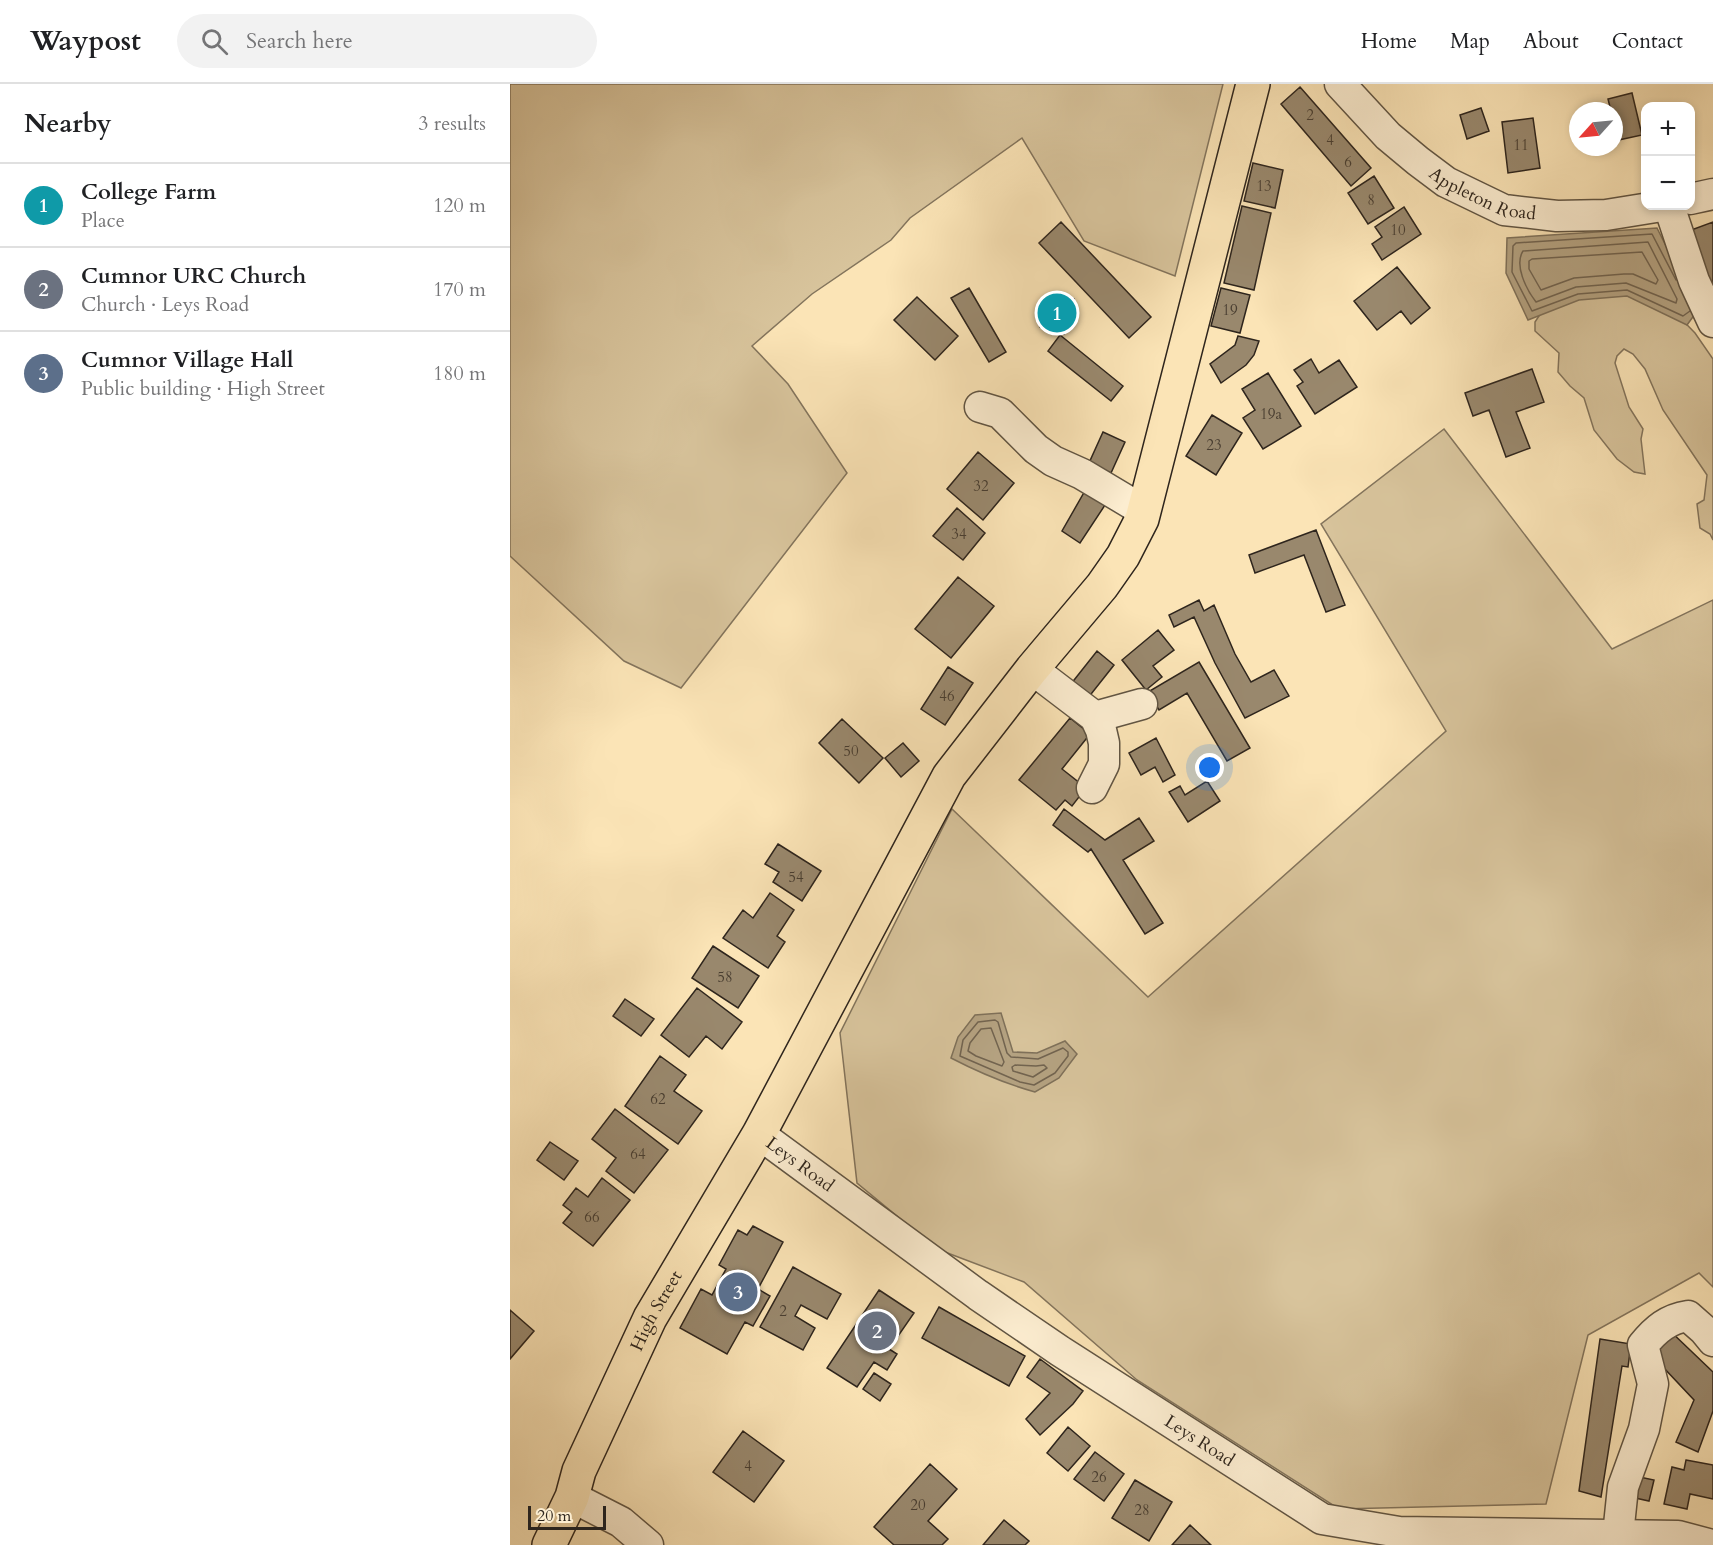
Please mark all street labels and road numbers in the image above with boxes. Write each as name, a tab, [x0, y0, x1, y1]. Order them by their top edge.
street label: Appleton Road	[1424, 161, 1538, 226]
street label: Leys Road	[761, 1131, 840, 1198]
street label: High Street	[624, 1265, 688, 1355]
street label: Leys Road	[1160, 1409, 1240, 1473]

